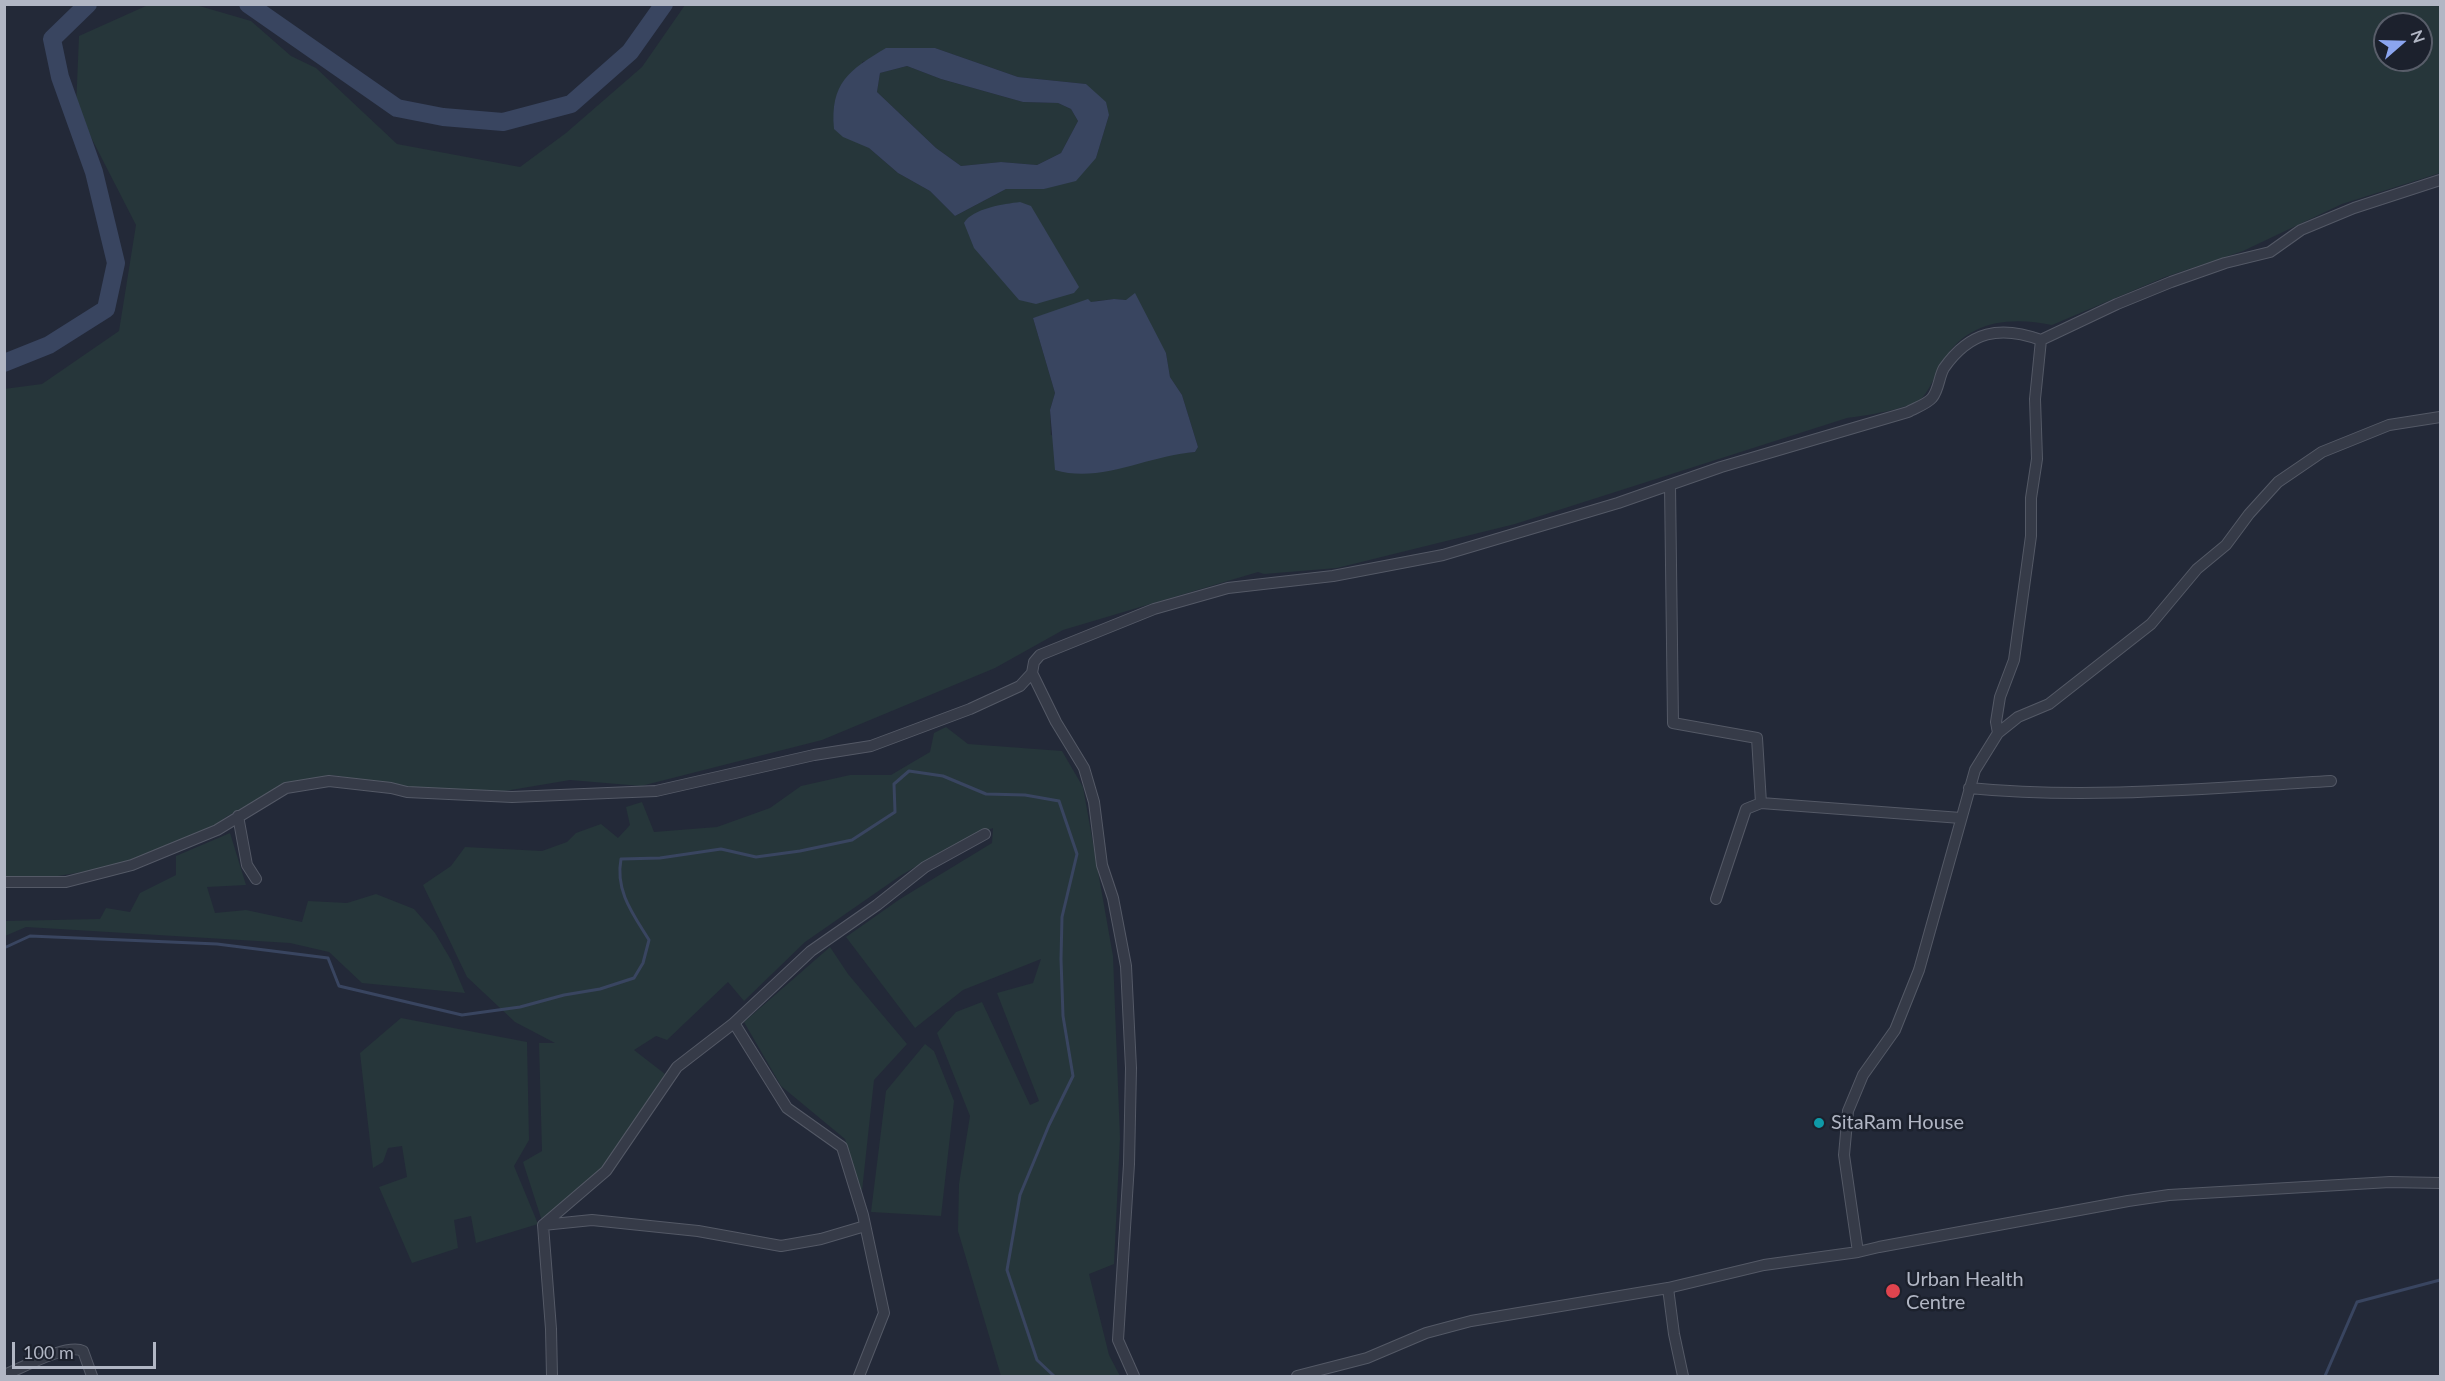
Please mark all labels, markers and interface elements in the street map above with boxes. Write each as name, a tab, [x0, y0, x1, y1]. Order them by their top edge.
north arrow	[2373, 12, 2433, 72]
text: N	[2407, 27, 2430, 45]
place label: SitaRam House	[1831, 1111, 1964, 1135]
marker: SitaRam House	[1812, 1116, 1826, 1130]
place label: Urban Health Centre	[1906, 1268, 2024, 1315]
marker: Urban Health Centre	[1884, 1282, 1902, 1300]
scale bar	[15, 1330, 159, 1368]
text: 100 m	[23, 1341, 74, 1363]

